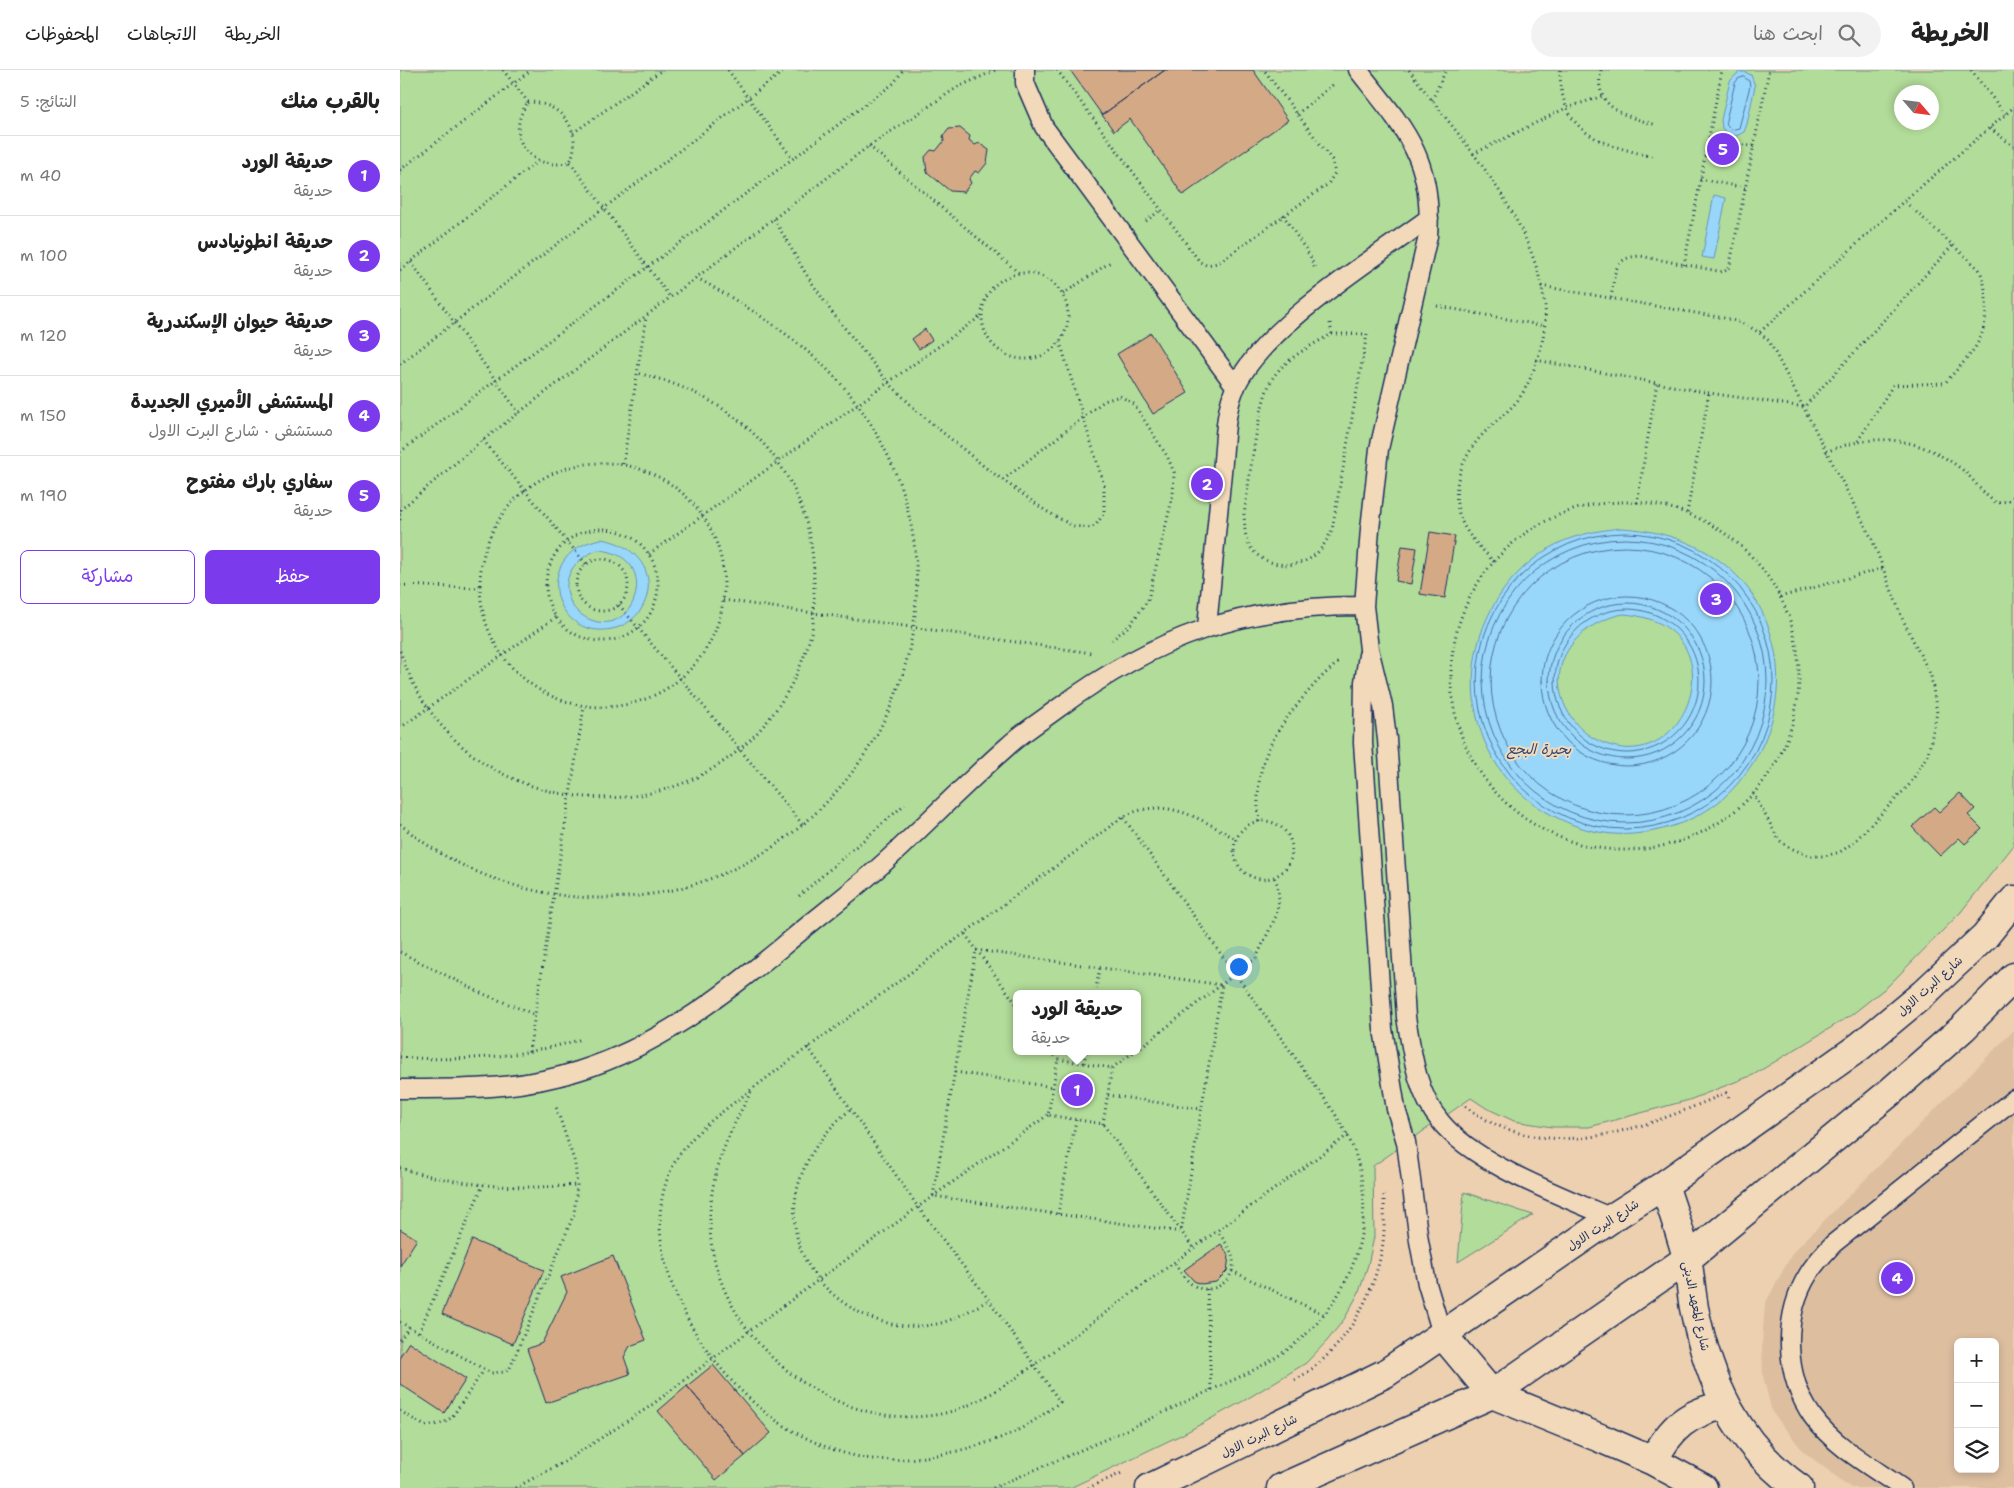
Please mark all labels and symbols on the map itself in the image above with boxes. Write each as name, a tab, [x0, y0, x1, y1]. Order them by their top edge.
north arrow	[1894, 85, 1939, 130]
pin: 5	[1707, 130, 1739, 168]
pin: 2	[1191, 465, 1223, 503]
pin: 3	[1700, 580, 1732, 618]
water label: بحيرة البجع	[1506, 740, 1572, 760]
street label: شارع البرت الاول	[1894, 952, 1967, 1020]
your location	[1226, 954, 1252, 980]
pin: 1	[1061, 1071, 1093, 1109]
street label: شارع البرت الاول	[1564, 1196, 1643, 1255]
pin: 4	[1881, 1259, 1913, 1297]
street label: شارع المعهد الدينى	[1678, 1260, 1713, 1353]
street label: شارع البرت الاول	[1218, 1411, 1300, 1462]

